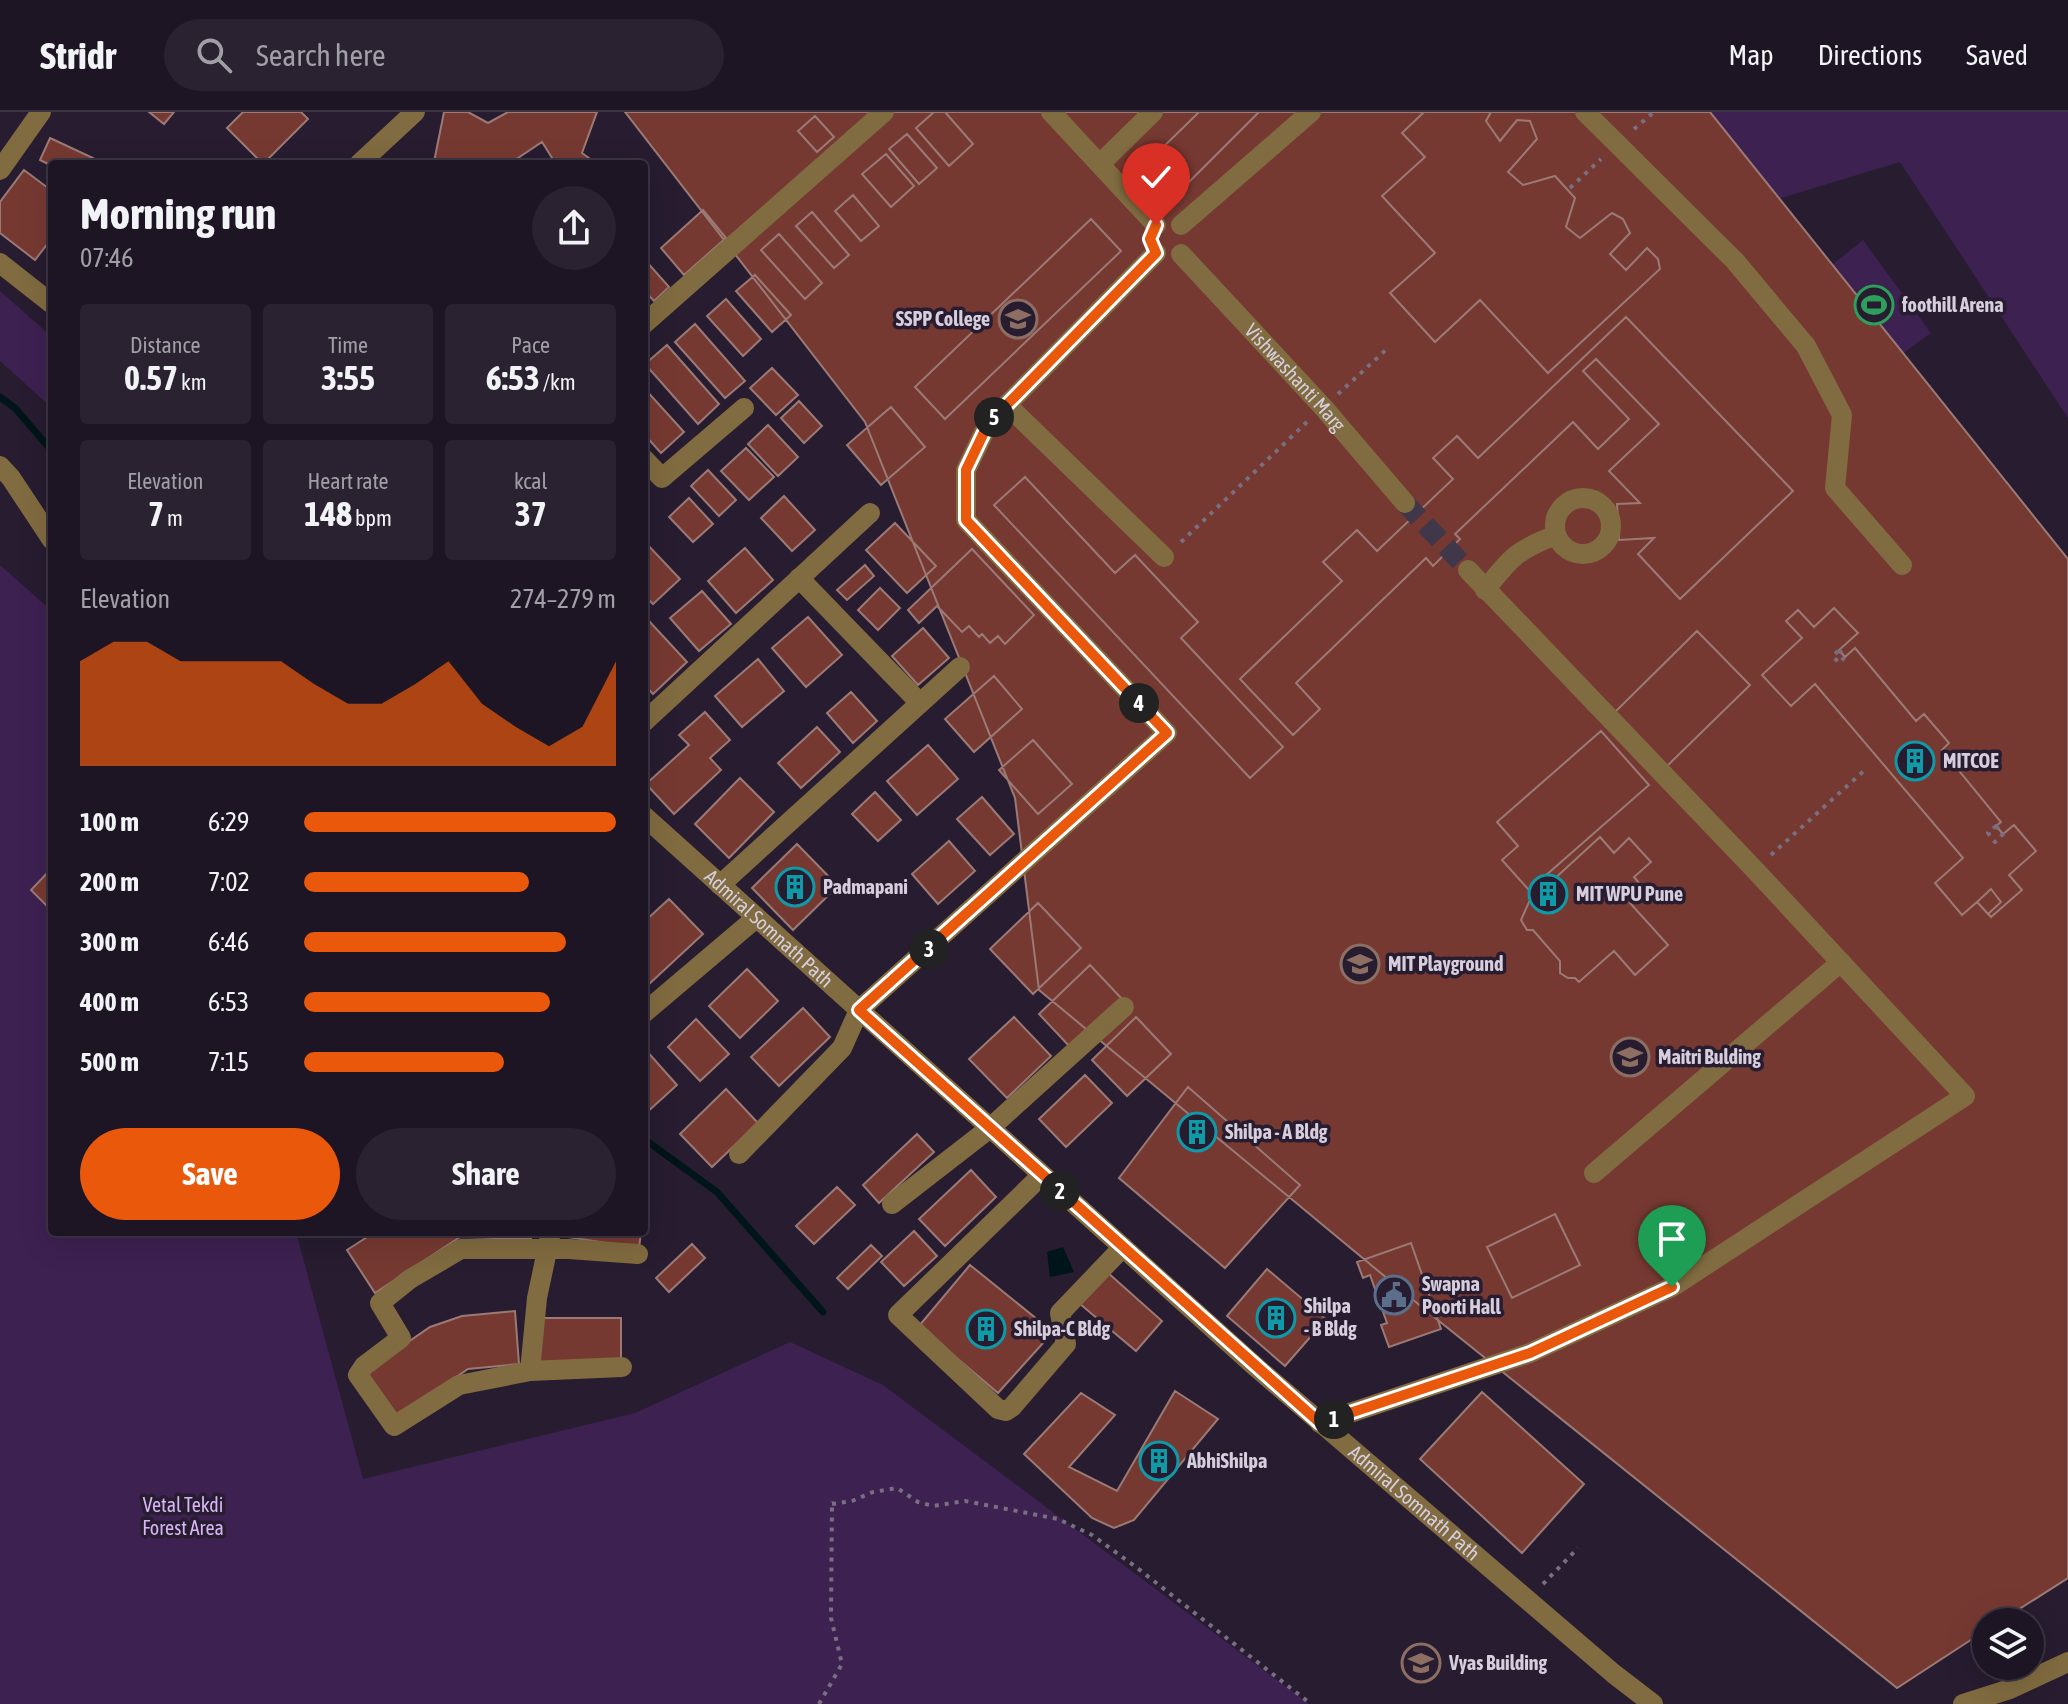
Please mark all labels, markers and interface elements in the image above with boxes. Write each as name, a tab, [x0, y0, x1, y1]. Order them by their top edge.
search box	[164, 19, 724, 91]
icon: search	[192, 33, 236, 77]
text: Stridr	[40, 34, 116, 77]
text: Search here	[256, 38, 386, 72]
text: Map	[1729, 39, 1774, 71]
text: Directions	[1818, 39, 1922, 71]
text: Saved	[1966, 39, 2028, 71]
pin	[1122, 143, 1190, 225]
icon: check	[1134, 155, 1178, 199]
button: share	[532, 186, 616, 270]
text: Morning run	[80, 188, 276, 238]
text: 07:46	[80, 243, 134, 273]
sports icon: foothill Arena	[1853, 284, 1895, 326]
place label: foothill Arena	[1901, 293, 2004, 316]
school or university icon: SSPP College	[997, 298, 1039, 340]
place label: SSPP College	[896, 307, 990, 330]
street label: Vishwashanti Marg	[1240, 318, 1351, 436]
text: Distance	[130, 332, 201, 358]
text: Time	[328, 332, 368, 358]
text: Pace	[511, 332, 550, 358]
text: 0.57	[124, 358, 178, 397]
text: 3:55	[321, 358, 375, 397]
text: 6:53	[486, 358, 540, 397]
text: km	[178, 369, 207, 395]
text: /km	[540, 369, 576, 395]
pin: 5	[974, 397, 1014, 437]
text: 5	[989, 404, 999, 430]
text: Elevation	[127, 468, 203, 494]
text: Heart rate	[307, 468, 389, 494]
text: kcal	[514, 468, 547, 494]
text: 7	[148, 494, 164, 533]
text: 148	[304, 494, 352, 533]
text: 37	[515, 494, 547, 533]
text: m	[164, 505, 183, 531]
text: bpm	[352, 505, 392, 531]
text: Elevation	[80, 584, 170, 614]
text: 274–279 m	[510, 584, 616, 614]
pin: 4	[1119, 683, 1159, 723]
text: 4	[1134, 690, 1144, 716]
building icon: MITCOE	[1894, 740, 1936, 782]
place label: MITCOE	[1943, 749, 1999, 772]
text: 100 m	[80, 807, 139, 837]
text: 6:29	[208, 807, 249, 837]
street label: Admiral Somnath Path	[700, 864, 838, 992]
building icon: Padmapani	[774, 866, 816, 908]
text: 200 m	[80, 867, 139, 897]
text: 7:02	[208, 867, 250, 897]
building icon: MIT WPU Pune	[1527, 873, 1569, 915]
place label: Padmapani	[823, 875, 908, 898]
place label: MIT WPU Pune	[1576, 882, 1683, 905]
text: 300 m	[80, 927, 139, 957]
text: 6:46	[208, 927, 249, 957]
pin: 3	[909, 929, 949, 969]
text: 3	[924, 936, 934, 962]
school or university icon: MIT Playground	[1339, 943, 1381, 985]
place label: MIT Playground	[1388, 952, 1503, 975]
text: 400 m	[80, 987, 139, 1017]
text: 6:53	[208, 987, 249, 1017]
school or university icon: Maitri Bulding	[1609, 1036, 1651, 1078]
place label: Maitri Bulding	[1658, 1045, 1761, 1068]
text: 500 m	[80, 1047, 139, 1077]
text: 7:15	[208, 1047, 249, 1077]
building icon: Shilpa - A Bldg	[1176, 1111, 1218, 1153]
place label: Shilpa - A Bldg	[1225, 1120, 1328, 1143]
button: Save	[80, 1128, 340, 1220]
button: Share	[356, 1128, 616, 1220]
pin: 2	[1040, 1171, 1080, 1211]
text: 2	[1055, 1178, 1065, 1204]
pin	[1638, 1205, 1706, 1287]
icon: arrive	[1650, 1217, 1694, 1261]
place label: Swapna Poorti Hall	[1422, 1272, 1501, 1318]
public building icon: Swapna Poorti Hall	[1373, 1274, 1415, 1316]
place label: Shilpa - B Bldg	[1304, 1294, 1357, 1340]
building icon: Shilpa - B Bldg	[1255, 1297, 1297, 1339]
building icon: Shilpa-C Bldg	[965, 1308, 1007, 1350]
place label: Shilpa-C Bldg	[1014, 1317, 1111, 1340]
pin: 1	[1314, 1399, 1354, 1439]
text: 1	[1329, 1406, 1339, 1432]
building icon: AbhiShilpa	[1138, 1440, 1180, 1482]
street label: Admiral Somnath Path	[1345, 1440, 1485, 1565]
place label: AbhiShilpa	[1186, 1449, 1267, 1472]
park label: Vetal Tekdi Forest Area	[142, 1493, 224, 1539]
map controls	[1972, 1608, 2044, 1680]
button: layers	[1972, 1608, 2044, 1680]
school or university icon: Vyas Building	[1400, 1642, 1442, 1684]
place label: Vyas Building	[1448, 1651, 1548, 1674]

